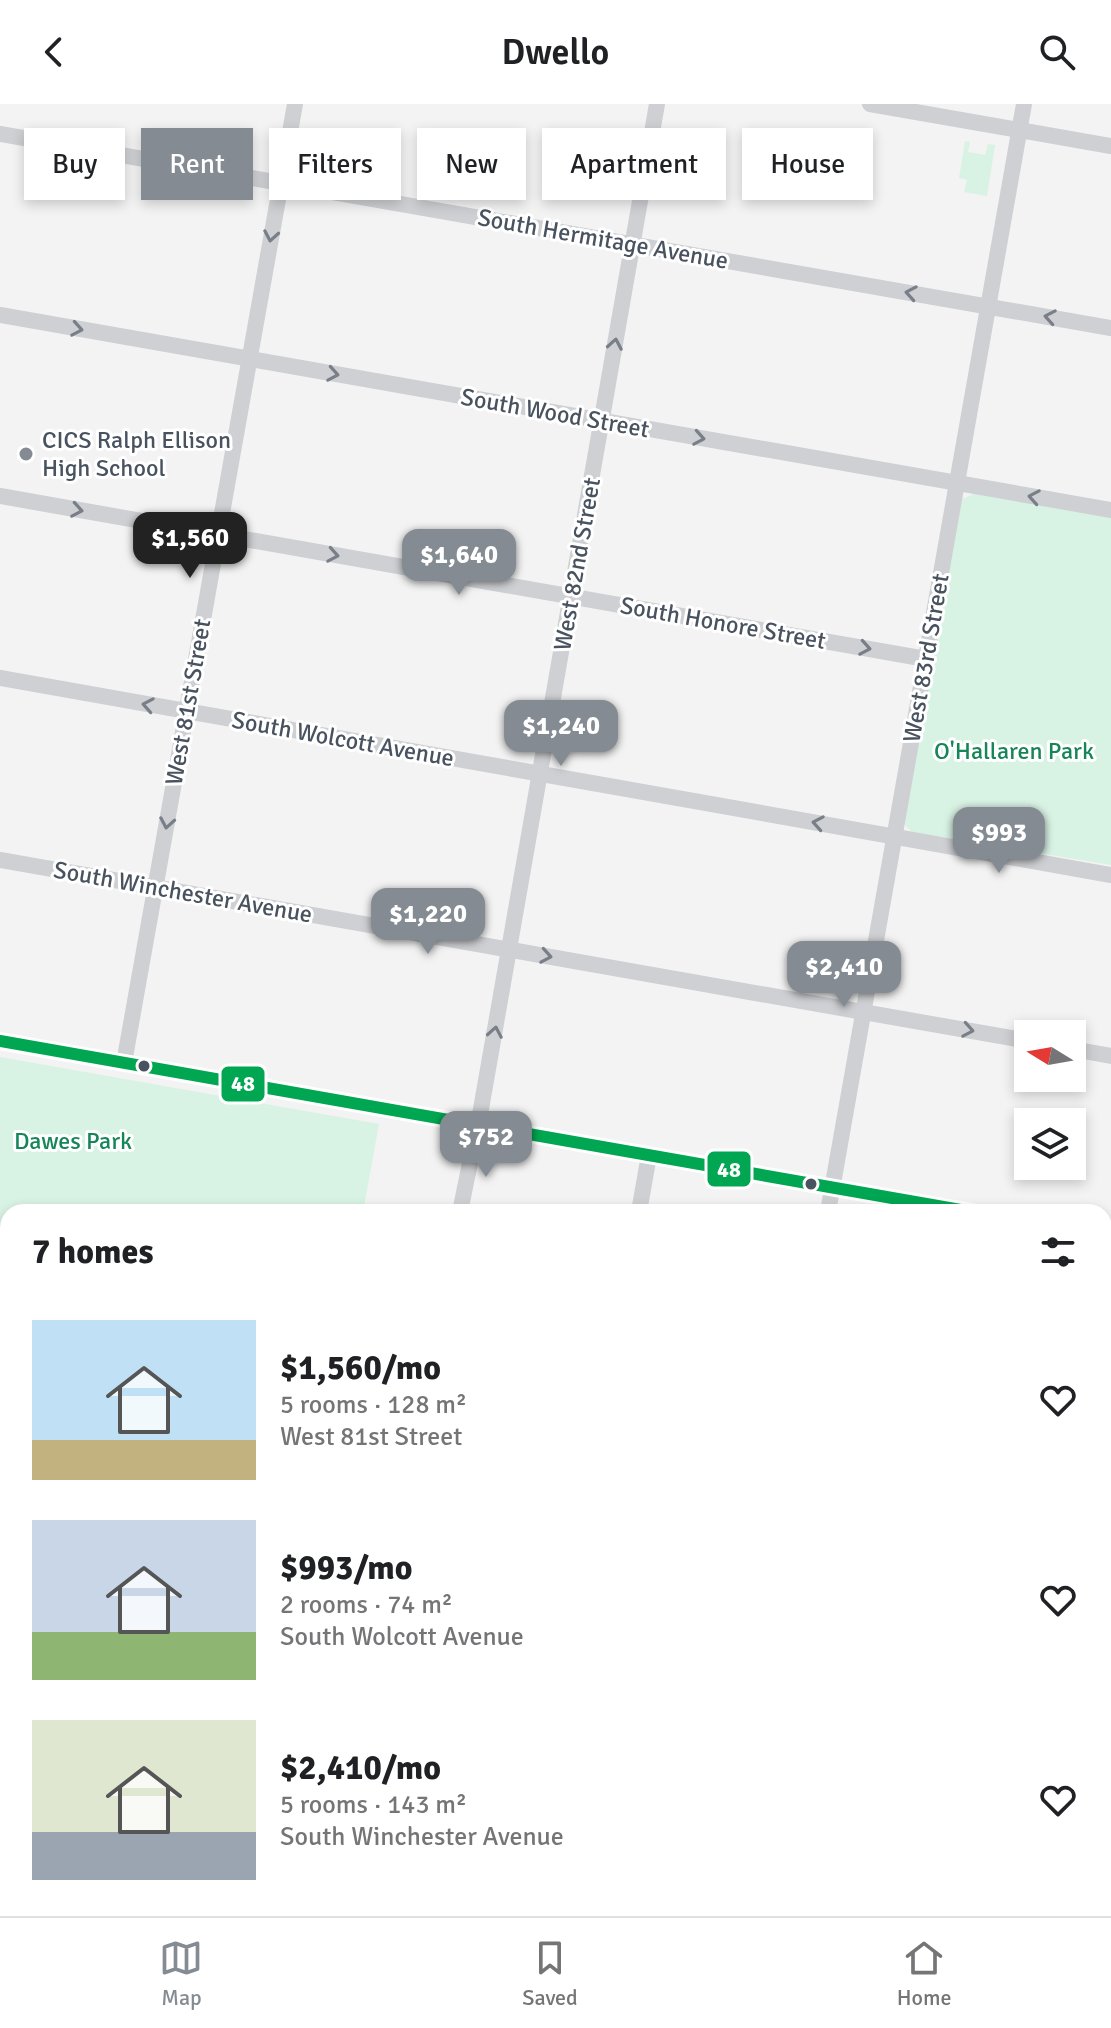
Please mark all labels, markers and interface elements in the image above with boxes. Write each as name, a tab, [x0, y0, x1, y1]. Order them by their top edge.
icon: back	[32, 30, 76, 74]
text: Dwello	[502, 30, 609, 75]
icon: search	[1035, 30, 1079, 74]
chip: Buy	[24, 128, 125, 200]
chip: Rent	[141, 128, 253, 200]
chip: Filters	[269, 128, 401, 200]
chip: New	[417, 128, 526, 200]
chip: Apartment	[542, 128, 726, 200]
chip: House	[742, 128, 873, 200]
street label: South Hermitage Avenue	[475, 202, 731, 276]
one-way arrow	[264, 229, 281, 243]
one-way arrow	[904, 285, 918, 302]
one-way arrow	[1043, 310, 1056, 327]
one-way arrow	[70, 319, 84, 336]
one-way arrow	[606, 338, 623, 351]
one-way arrow	[326, 364, 340, 381]
street label: South Wood Street	[459, 382, 651, 444]
place label: CICS Ralph Ellison High School	[42, 425, 231, 483]
one-way arrow	[692, 429, 706, 446]
marker: CICS Ralph Ellison High School	[17, 445, 35, 463]
street label: West 82nd Street	[547, 475, 607, 653]
one-way arrow	[1027, 489, 1041, 506]
one-way arrow	[70, 500, 84, 517]
pin: $1,560	[125, 512, 255, 580]
text: $1,560	[151, 522, 229, 554]
pin: $1,640	[394, 529, 524, 597]
text: $1,640	[420, 539, 498, 571]
one-way arrow	[326, 546, 340, 563]
street label: West 83rd Street	[896, 571, 956, 745]
street label: South Honore Street	[618, 590, 828, 656]
street label: West 81st Street	[159, 617, 217, 787]
one-way arrow	[858, 638, 872, 655]
one-way arrow	[141, 697, 155, 714]
pin: $1,240	[496, 700, 626, 768]
street label: South Wolcott Avenue	[230, 705, 456, 773]
text: $1,240	[522, 710, 600, 742]
park label: O'Hallaren Park	[934, 736, 1094, 766]
pin: $993	[952, 807, 1046, 875]
one-way arrow	[159, 816, 176, 830]
one-way arrow	[811, 816, 824, 833]
text: $993	[971, 817, 1027, 849]
street label: South Winchester Avenue	[51, 854, 315, 930]
pin: $1,220	[363, 888, 493, 956]
text: $1,220	[389, 898, 467, 930]
pin: $2,410	[779, 941, 909, 1009]
one-way arrow	[539, 947, 552, 964]
text: $2,410	[805, 951, 883, 983]
north arrow	[1014, 1020, 1086, 1092]
map controls	[1014, 1020, 1086, 1180]
one-way arrow	[961, 1021, 974, 1038]
one-way arrow	[485, 1025, 502, 1039]
unlabelled marker	[136, 1058, 152, 1074]
line badge: 48	[220, 1065, 266, 1103]
text: 48	[231, 1070, 255, 1097]
button: layers	[1014, 1108, 1086, 1180]
pin: $752	[439, 1111, 533, 1179]
text: $752	[458, 1121, 514, 1153]
park label: Dawes Park	[14, 1126, 132, 1156]
line badge: 48	[706, 1150, 752, 1188]
text: 48	[717, 1156, 741, 1183]
unlabelled marker	[803, 1176, 819, 1192]
icon: filters	[1036, 1230, 1080, 1274]
text: 7 homes	[32, 1231, 153, 1273]
text: $1,560/mo	[280, 1347, 441, 1389]
icon: home	[96, 1352, 192, 1448]
icon: heart	[1036, 1378, 1080, 1422]
text: 5 rooms · 128 m²	[280, 1389, 467, 1421]
text: West 81st Street	[280, 1421, 462, 1453]
text: $993/mo	[280, 1547, 413, 1589]
icon: home	[96, 1552, 192, 1648]
icon: heart	[1036, 1578, 1080, 1622]
text: 2 rooms · 74 m²	[280, 1589, 453, 1621]
text: South Wolcott Avenue	[280, 1621, 524, 1653]
text: $2,410/mo	[280, 1747, 441, 1789]
icon: home	[96, 1752, 192, 1848]
icon: heart	[1036, 1778, 1080, 1822]
text: 5 rooms · 143 m²	[280, 1789, 467, 1821]
text: South Winchester Avenue	[280, 1821, 564, 1853]
tab: Map	[159, 1936, 203, 2011]
tab: Saved	[522, 1936, 578, 2011]
tab: Home	[897, 1936, 952, 2011]

